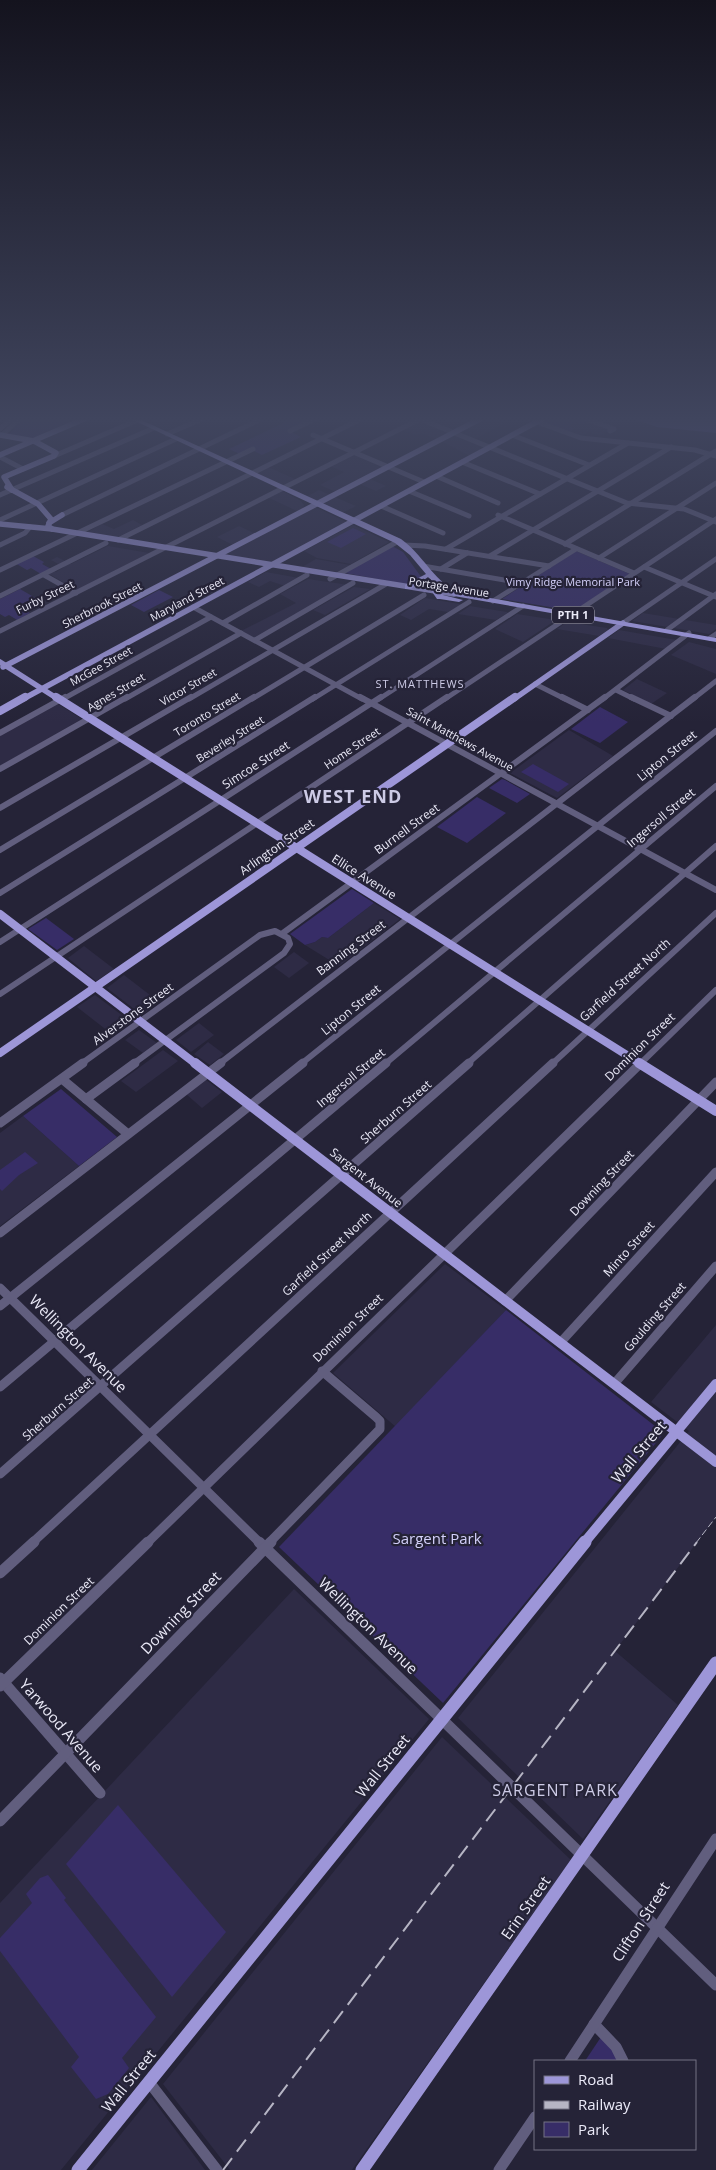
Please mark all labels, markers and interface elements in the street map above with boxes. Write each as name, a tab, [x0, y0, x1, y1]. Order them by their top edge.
street label: Maryland Street	[147, 573, 227, 624]
street label: Portage Avenue	[408, 573, 490, 600]
park label: Vimy Ridge Memorial Park	[506, 574, 640, 589]
street label: Furby Street	[13, 576, 76, 617]
street label: Sherbrook Street	[59, 578, 144, 631]
road number: PTH 1	[552, 606, 594, 624]
street label: McGee Street	[67, 642, 135, 689]
street label: Victor Street	[157, 664, 219, 709]
street label: Agnes Street	[84, 669, 148, 714]
district label: ST. MATTHEWS	[375, 676, 465, 691]
street label: Toronto Street	[171, 688, 243, 739]
street label: Saint Matthews Avenue	[404, 703, 516, 774]
street label: Beverley Street	[193, 712, 267, 765]
street label: Home Street	[321, 723, 383, 772]
street label: Lipton Street	[633, 726, 700, 785]
street label: Simcoe Street	[219, 736, 293, 793]
district label: WEST END	[304, 784, 402, 808]
street label: Ingersoll Street	[623, 784, 699, 851]
street label: Burnell Street	[371, 799, 443, 858]
street label: Arlington Street	[236, 814, 318, 879]
street label: Ellice Avenue	[329, 850, 400, 903]
street label: Banning Street	[313, 916, 389, 979]
street label: Garfield Street North	[575, 934, 674, 1025]
street label: Alverstone Street	[89, 978, 177, 1049]
street label: Lipton Street	[317, 980, 384, 1039]
street label: Dominion Street	[601, 1009, 679, 1085]
street label: Ingersoll Street	[313, 1044, 389, 1111]
street label: Sherburn Street	[356, 1076, 435, 1147]
street label: Sargent Avenue	[326, 1144, 406, 1212]
street label: Downing Street	[566, 1146, 638, 1220]
street label: Garfield Street North	[278, 1208, 375, 1300]
street label: Minto Street	[599, 1217, 658, 1280]
street label: Goulding Street	[620, 1278, 690, 1355]
street label: Wellington Avenue	[25, 1290, 132, 1397]
street label: Dominion Street	[309, 1290, 387, 1366]
street label: Sherburn Street	[18, 1373, 97, 1444]
street label: Wall Street	[606, 1416, 670, 1487]
park label: Sargent Park	[392, 1528, 482, 1548]
street label: Downing Street	[136, 1567, 225, 1658]
street label: Dominion Street	[20, 1573, 98, 1649]
street label: Wellington Avenue	[315, 1573, 423, 1678]
street label: Yarwood Avenue	[16, 1674, 108, 1776]
street label: Wall Street	[351, 1730, 414, 1801]
district label: SARGENT PARK	[492, 1779, 618, 1801]
street label: Erin Street	[496, 1872, 554, 1943]
street label: Clifton Street	[607, 1878, 673, 1965]
street label: Wall Street	[97, 2045, 160, 2116]
legend	[534, 2060, 696, 2150]
text: Road	[578, 2069, 614, 2089]
text: Railway	[578, 2094, 631, 2114]
text: Park	[578, 2119, 609, 2139]

